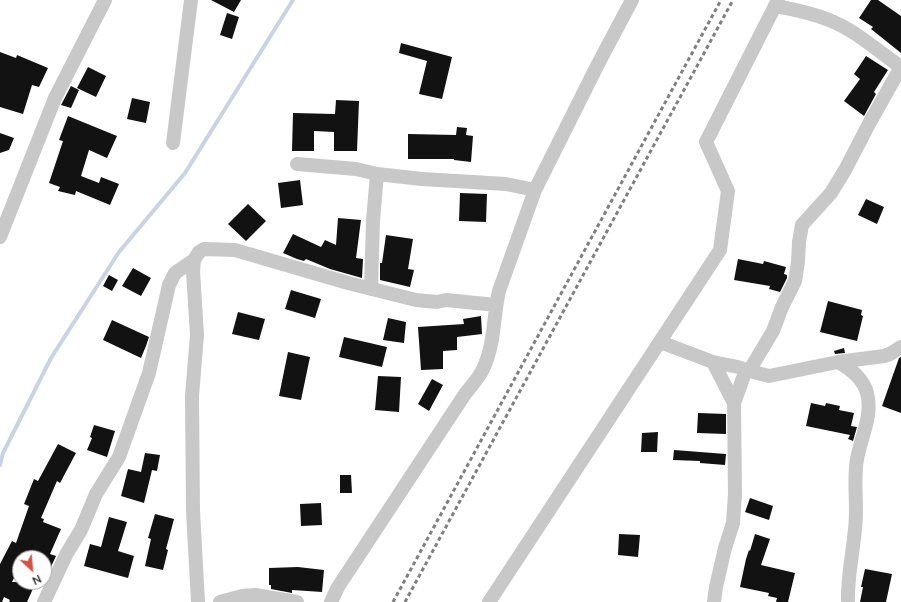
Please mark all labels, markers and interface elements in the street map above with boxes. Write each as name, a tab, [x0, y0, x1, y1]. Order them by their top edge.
north arrow	[12, 550, 52, 590]
text: N	[30, 573, 44, 588]

